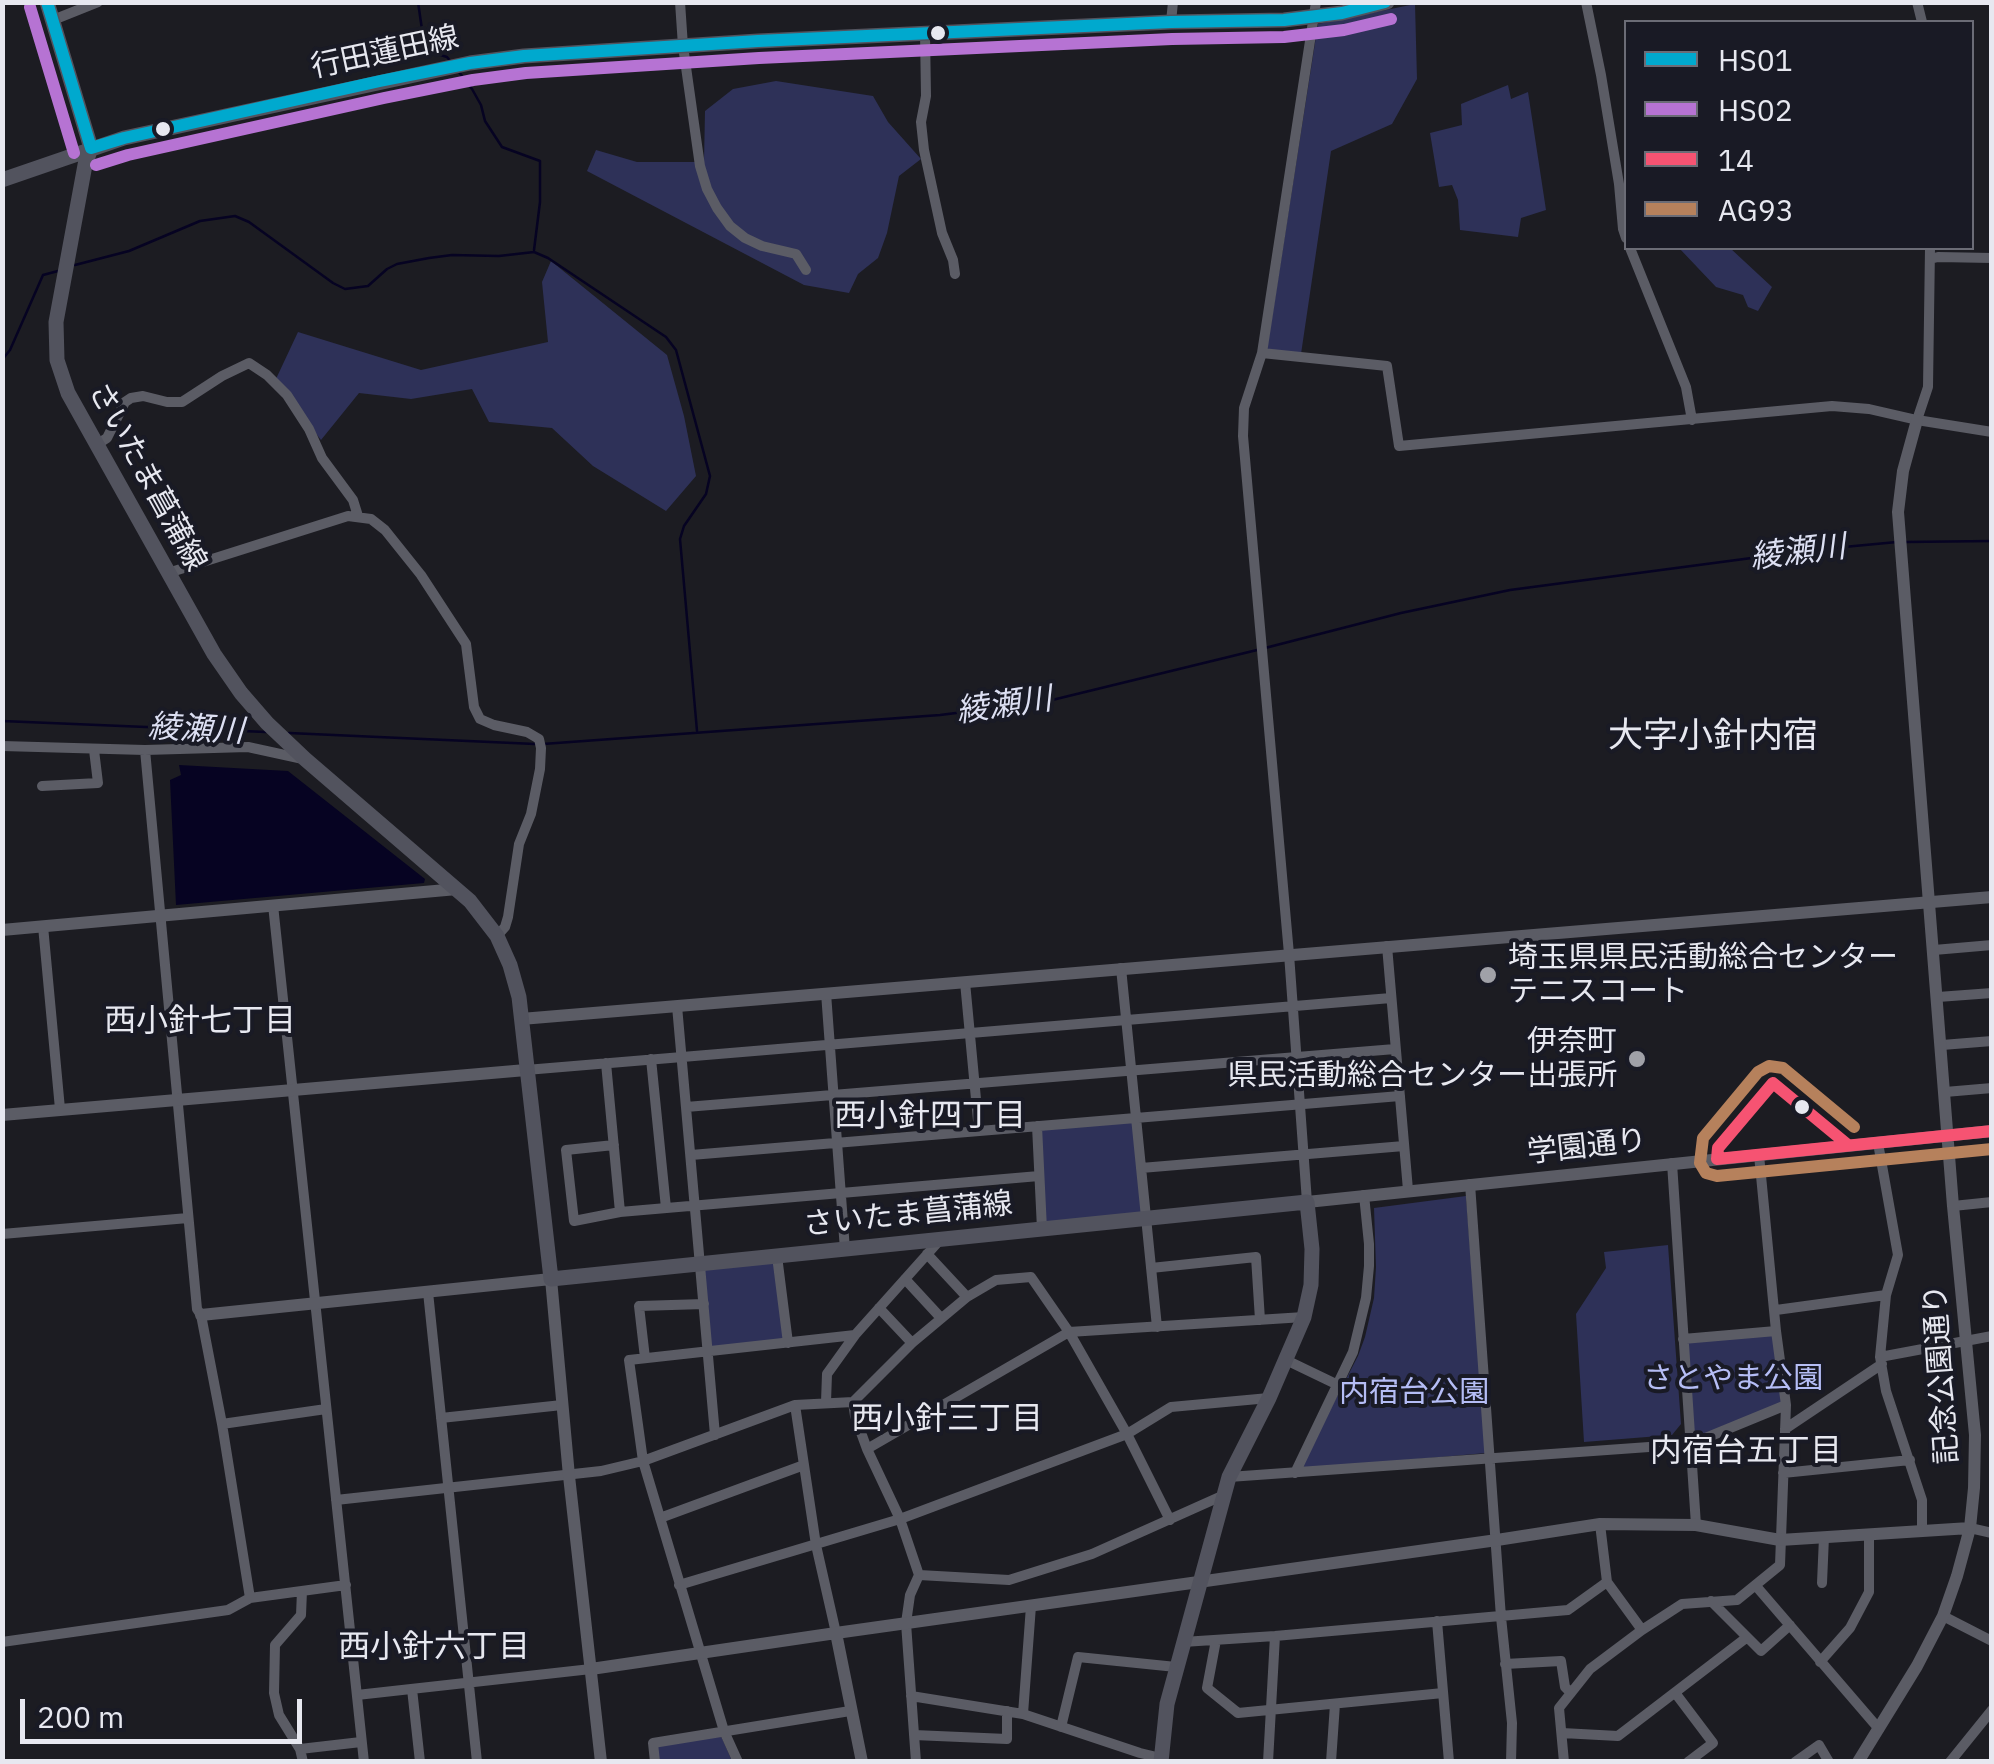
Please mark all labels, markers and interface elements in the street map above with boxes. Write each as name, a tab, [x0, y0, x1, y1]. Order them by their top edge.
street label: 行田蓮田線	[308, 20, 462, 86]
legend	[1624, 20, 1974, 250]
unlabelled marker	[928, 23, 948, 43]
text: HS01	[1718, 40, 1793, 79]
text: HS02	[1718, 90, 1793, 129]
unlabelled marker	[153, 119, 173, 139]
text: 14	[1718, 140, 1754, 179]
text: AG93	[1718, 190, 1794, 229]
street label: さいたま菖蒲線	[80, 376, 214, 578]
water label: 綾瀬川	[1748, 528, 1848, 578]
water label: 綾瀬川	[954, 680, 1054, 732]
water label: 綾瀬川	[147, 708, 245, 752]
district label: 大字小針内宿	[1608, 716, 1818, 758]
place label: 埼玉県県民活動総合センター テニスコート	[1508, 940, 1898, 1010]
marker: 埼玉県県民活動総合センター テニスコート	[1477, 964, 1499, 986]
district label: 西小針七丁目	[104, 1003, 296, 1041]
place label: 伊奈町 県民活動総合センター出張所	[1227, 1024, 1617, 1094]
marker: 伊奈町 県民活動総合センター出張所	[1626, 1048, 1648, 1070]
unlabelled marker	[1792, 1097, 1812, 1117]
district label: 西小針四丁目	[834, 1098, 1026, 1136]
street label: 学園通り	[1525, 1123, 1649, 1171]
street label: さいたま菖蒲線	[802, 1186, 1014, 1244]
street label: 記念公園通り	[1918, 1283, 1966, 1465]
park label: さとやま公園	[1643, 1361, 1823, 1397]
park label: 内宿台公園	[1339, 1375, 1489, 1411]
district label: 西小針三丁目	[851, 1401, 1043, 1439]
district label: 内宿台五丁目	[1650, 1433, 1842, 1471]
district label: 西小針六丁目	[338, 1629, 530, 1667]
scale bar	[25, 1679, 308, 1741]
text: 200 m	[37, 1697, 124, 1736]

